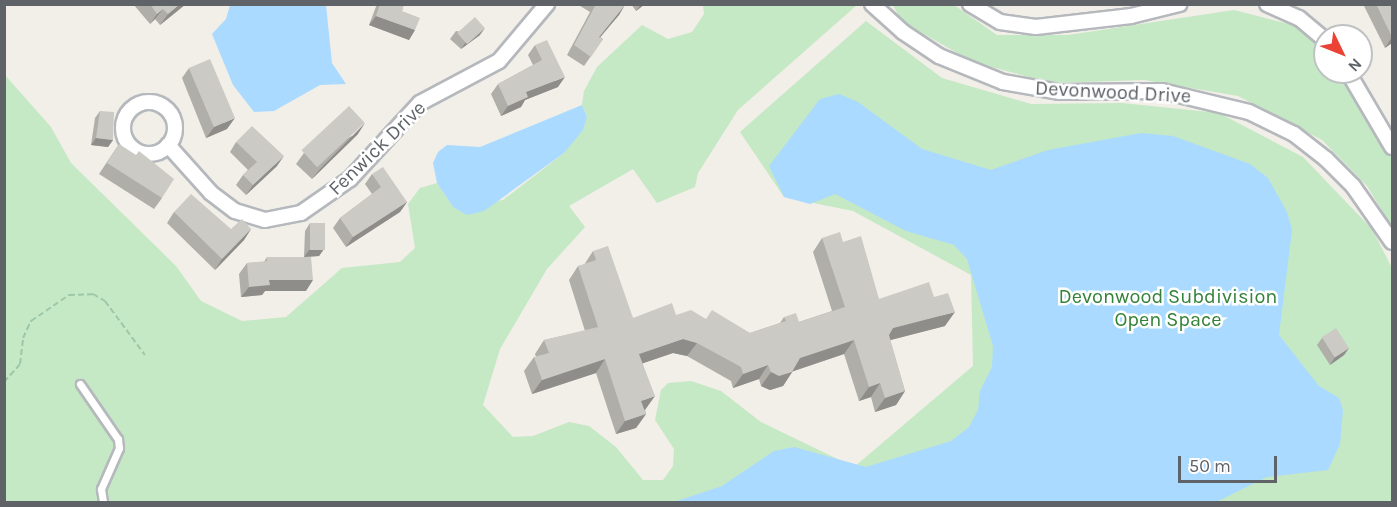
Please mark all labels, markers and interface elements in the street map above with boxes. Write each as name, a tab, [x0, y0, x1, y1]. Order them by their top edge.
north arrow	[1313, 24, 1373, 84]
text: N	[1344, 55, 1366, 76]
street label: Devonwood Drive	[1034, 76, 1192, 108]
street label: Fenwick Drive	[323, 96, 431, 200]
park label: Devonwood Subdivision Open Space	[1059, 284, 1277, 331]
scale bar	[1181, 444, 1280, 482]
text: 50 m	[1189, 455, 1231, 477]

